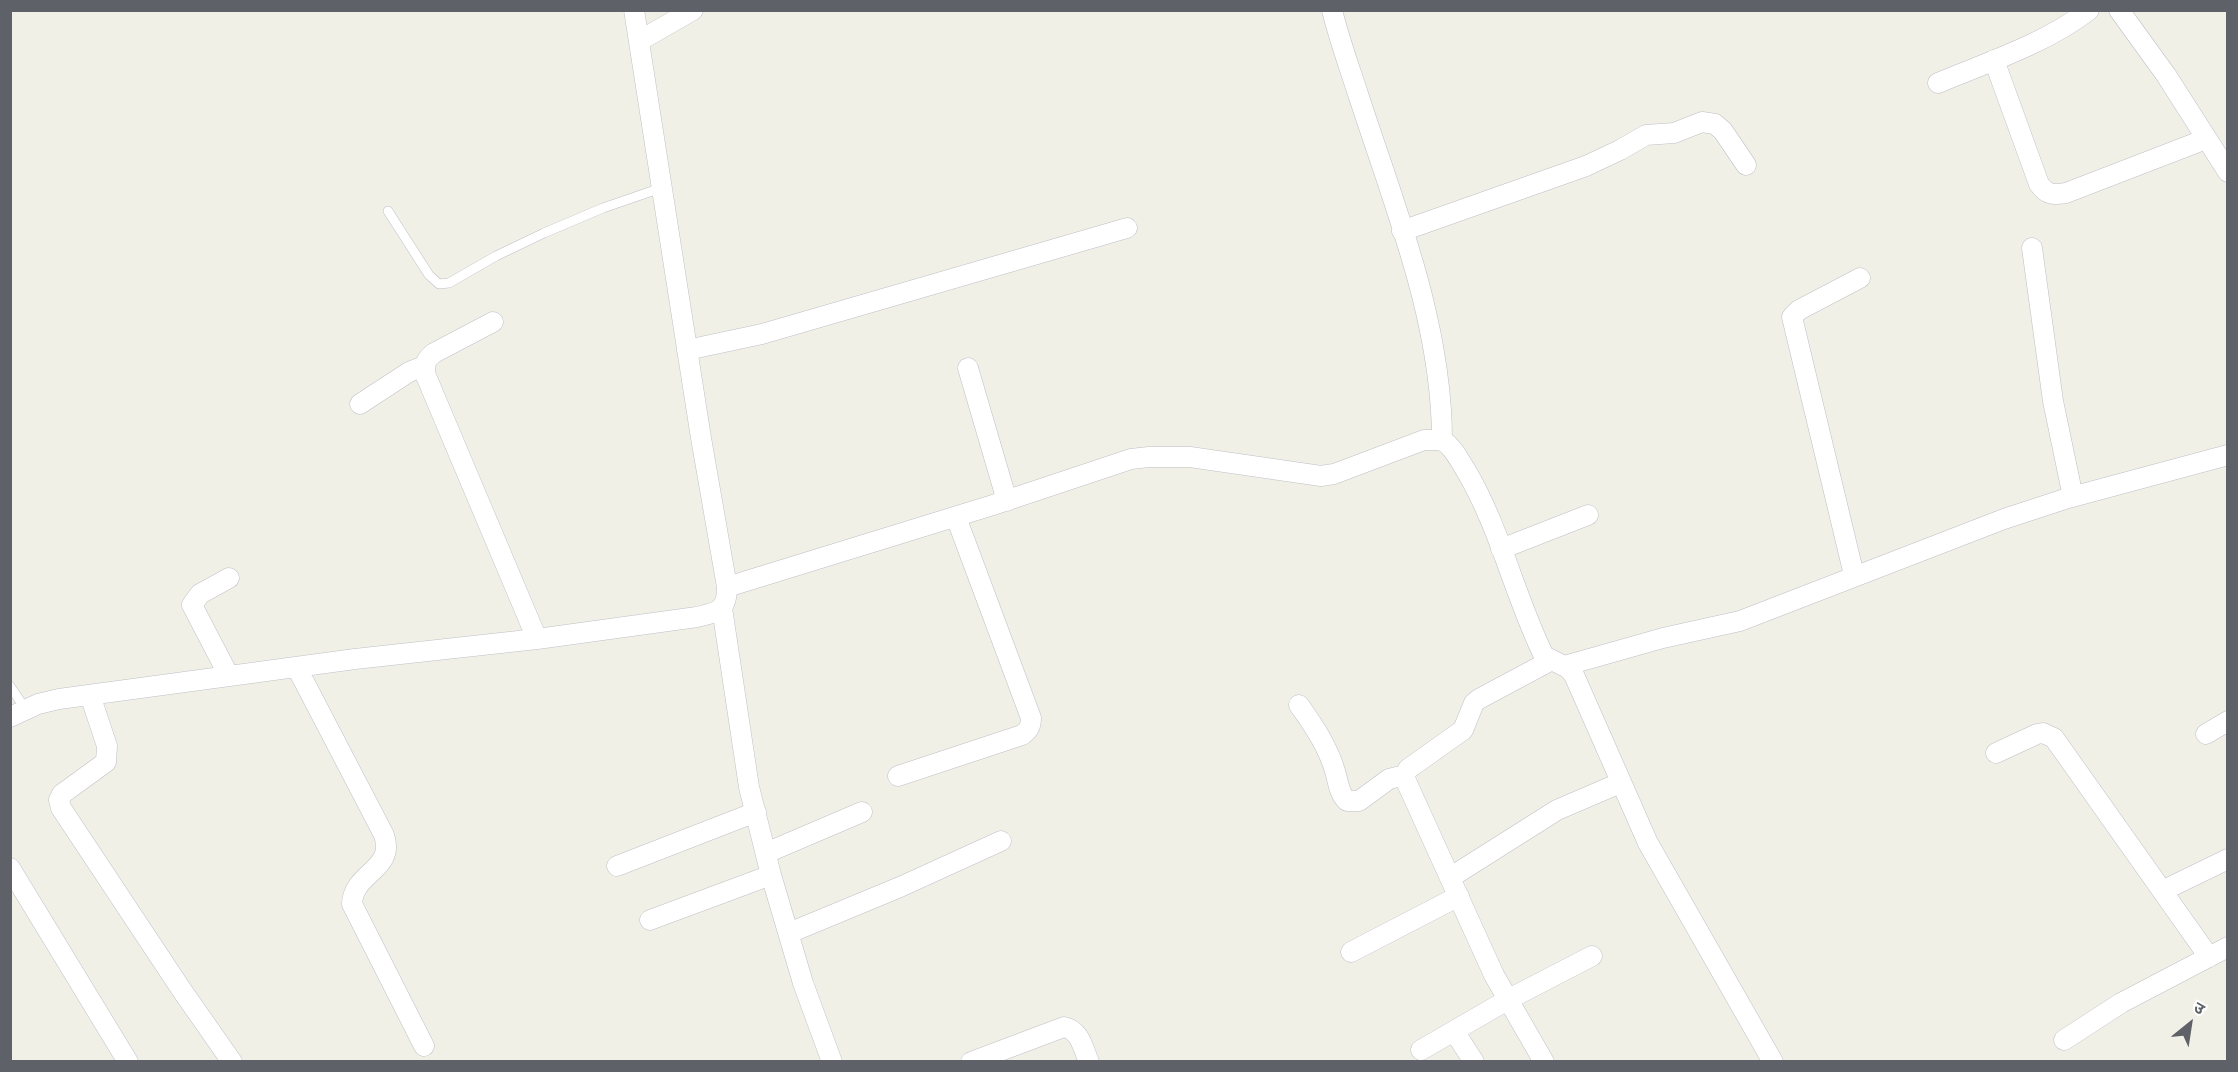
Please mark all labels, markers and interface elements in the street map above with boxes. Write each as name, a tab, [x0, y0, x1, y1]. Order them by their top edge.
north arrow	[2160, 994, 2220, 1054]
text: उ	[2190, 997, 2208, 1019]

